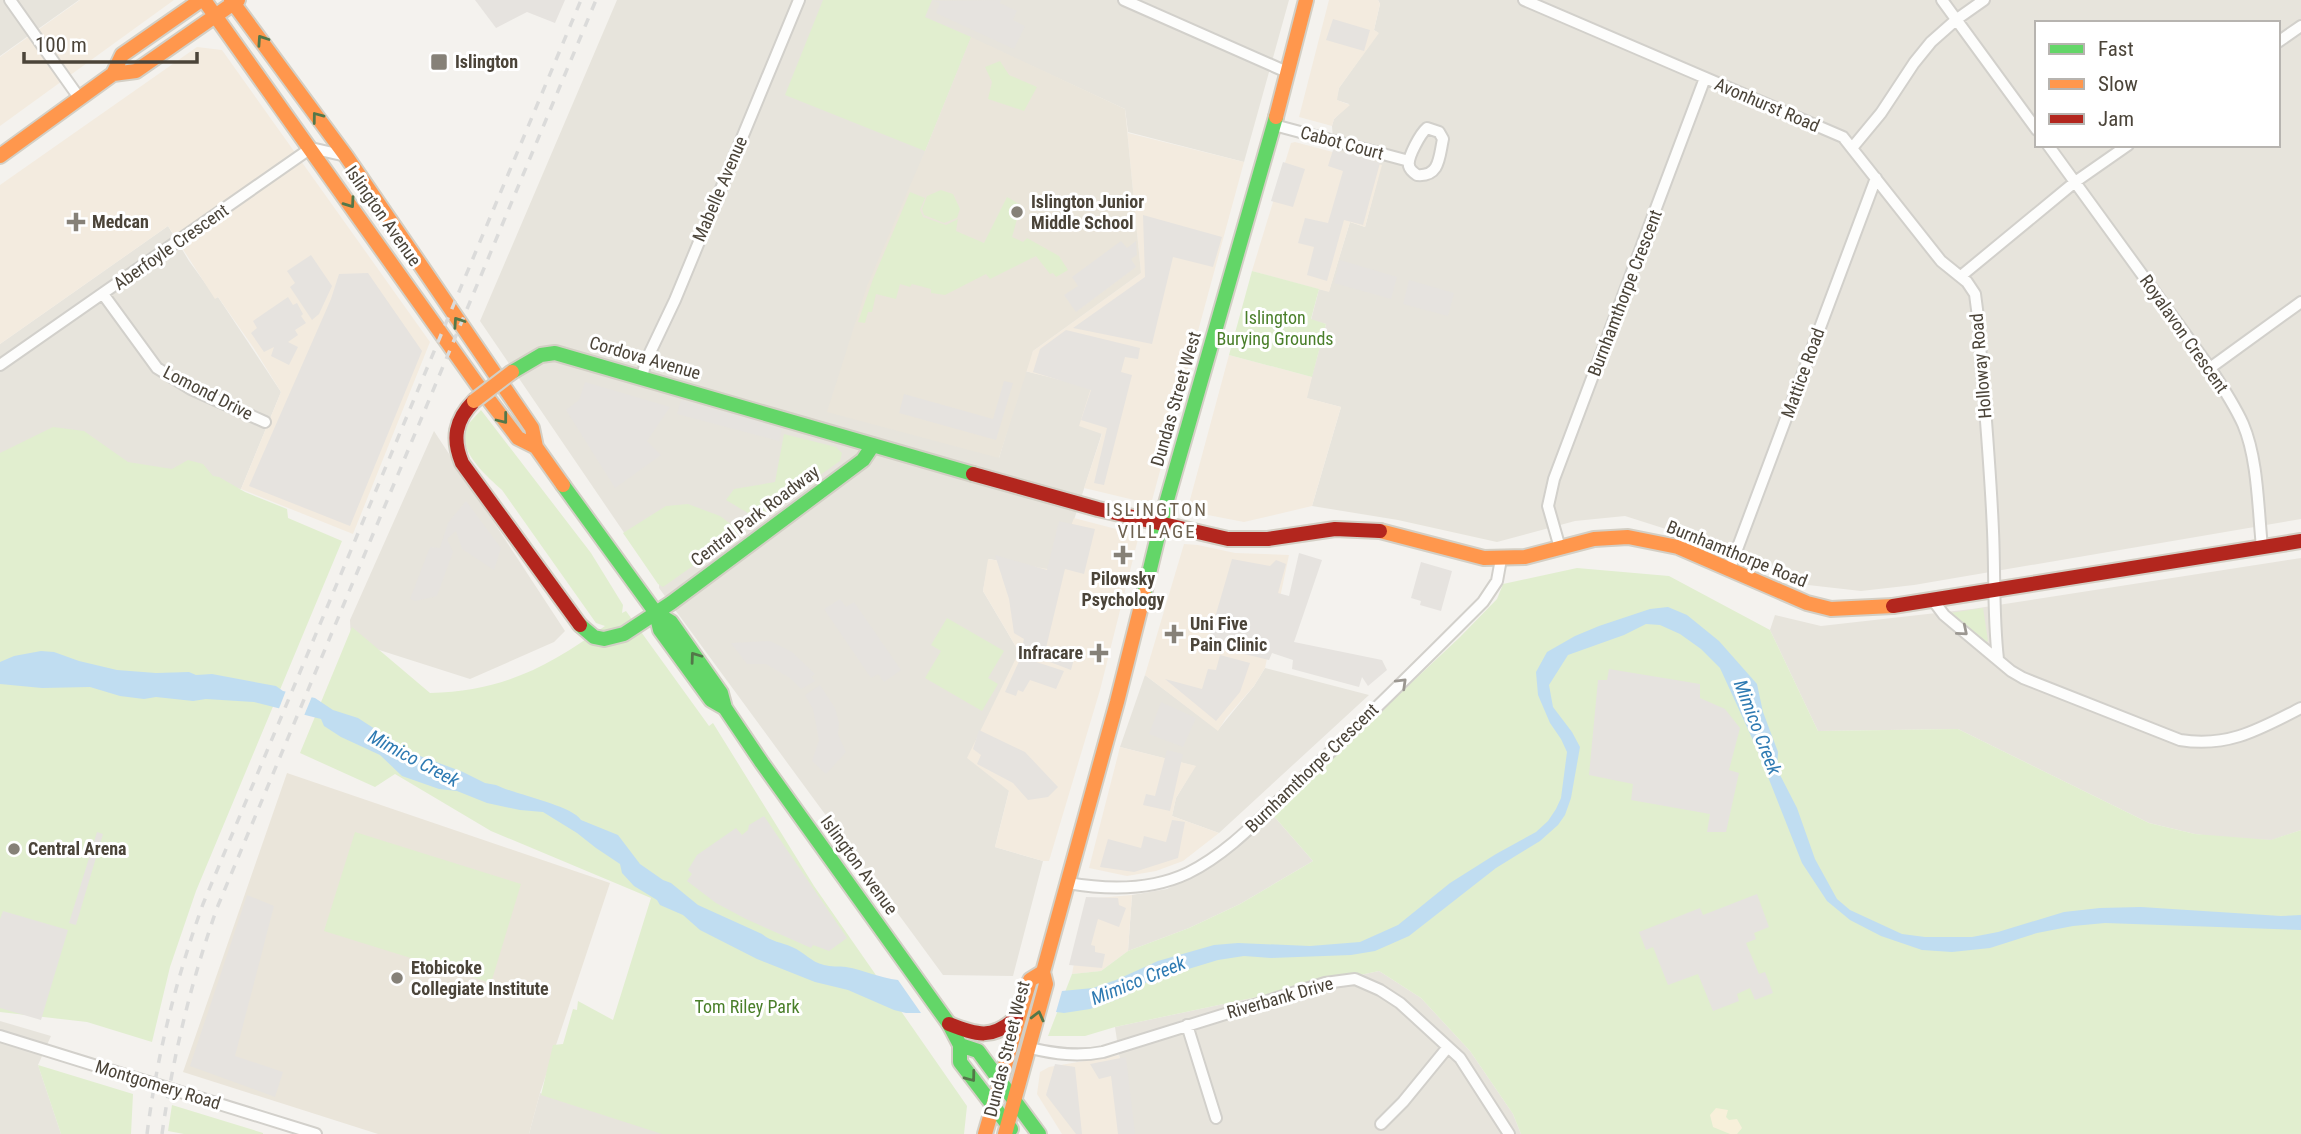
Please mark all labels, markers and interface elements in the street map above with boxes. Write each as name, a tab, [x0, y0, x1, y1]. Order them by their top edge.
scale bar	[24, 21, 198, 65]
legend	[2035, 21, 2280, 147]
text: 100 m	[35, 33, 87, 57]
one-way arrow	[257, 35, 270, 48]
text: Fast	[2098, 37, 2134, 61]
place label: Islington	[455, 51, 518, 72]
marker: Islington	[429, 52, 449, 72]
text: Slow	[2098, 72, 2138, 96]
street label: Avonhurst Road	[1712, 73, 1823, 136]
text: Jam	[2098, 107, 2134, 131]
one-way arrow	[313, 113, 325, 125]
street label: Cabot Court	[1298, 121, 1386, 164]
street label: Mabelle Avenue	[688, 133, 751, 245]
street label: Islington Avenue	[341, 162, 426, 270]
place label: Islington Junior Middle School	[1031, 191, 1144, 233]
one-way arrow	[342, 195, 354, 208]
street label: Aberfoyle Crescent	[109, 199, 232, 294]
marker: Islington Junior Middle School	[1009, 204, 1025, 220]
street label: Burnhamthorpe Crescent	[1583, 207, 1666, 379]
place label: Medcan	[92, 211, 149, 232]
marker: Medcan	[66, 212, 86, 232]
street label: Royalavon Crescent	[2136, 271, 2233, 397]
park label: Islington Burying Grounds	[1216, 307, 1334, 349]
street label: Holloway Road	[1965, 313, 1996, 419]
one-way arrow	[454, 317, 466, 330]
street label: Mattice Road	[1777, 325, 1828, 421]
street label: Dundas Street West	[1146, 329, 1205, 469]
street label: Cordova Avenue	[587, 332, 703, 383]
street label: Lomond Drive	[160, 361, 257, 424]
one-way arrow	[495, 411, 508, 423]
street label: Central Park Roadway	[687, 460, 823, 571]
district label: ISLINGTON VILLAGE	[1106, 498, 1208, 543]
street label: Burnhamthorpe Road	[1664, 516, 1811, 591]
marker: Pilowsky Psychology	[1113, 545, 1133, 565]
place label: Pilowsky Psychology	[1082, 568, 1164, 610]
place label: Uni Five Pain Clinic	[1190, 613, 1267, 655]
one-way arrow	[1955, 623, 1968, 635]
marker: Uni Five Pain Clinic	[1164, 624, 1184, 644]
place label: Infracare	[1018, 642, 1083, 663]
marker: Infracare	[1089, 643, 1109, 663]
one-way arrow	[691, 652, 704, 665]
water label: Mimico Creek	[1729, 676, 1786, 779]
one-way arrow	[1394, 678, 1407, 691]
street label: Burnhamthorpe Crescent	[1241, 699, 1382, 837]
water label: Mimico Creek	[364, 725, 464, 792]
street label: Islington Avenue	[816, 811, 902, 918]
place label: Central Arena	[28, 838, 127, 859]
marker: Central Arena	[6, 841, 22, 857]
water label: Mimico Creek	[1088, 951, 1189, 1010]
place label: Etobicoke Collegiate Institute	[411, 957, 549, 999]
marker: Etobicoke Collegiate Institute	[389, 970, 405, 986]
street label: Riverbank Drive	[1224, 972, 1335, 1023]
street label: Dundas Street West	[979, 979, 1034, 1119]
park label: Tom Riley Park	[694, 996, 800, 1017]
one-way arrow	[1030, 1010, 1044, 1022]
street label: Montgomery Road	[93, 1055, 223, 1114]
one-way arrow	[963, 1070, 976, 1082]

